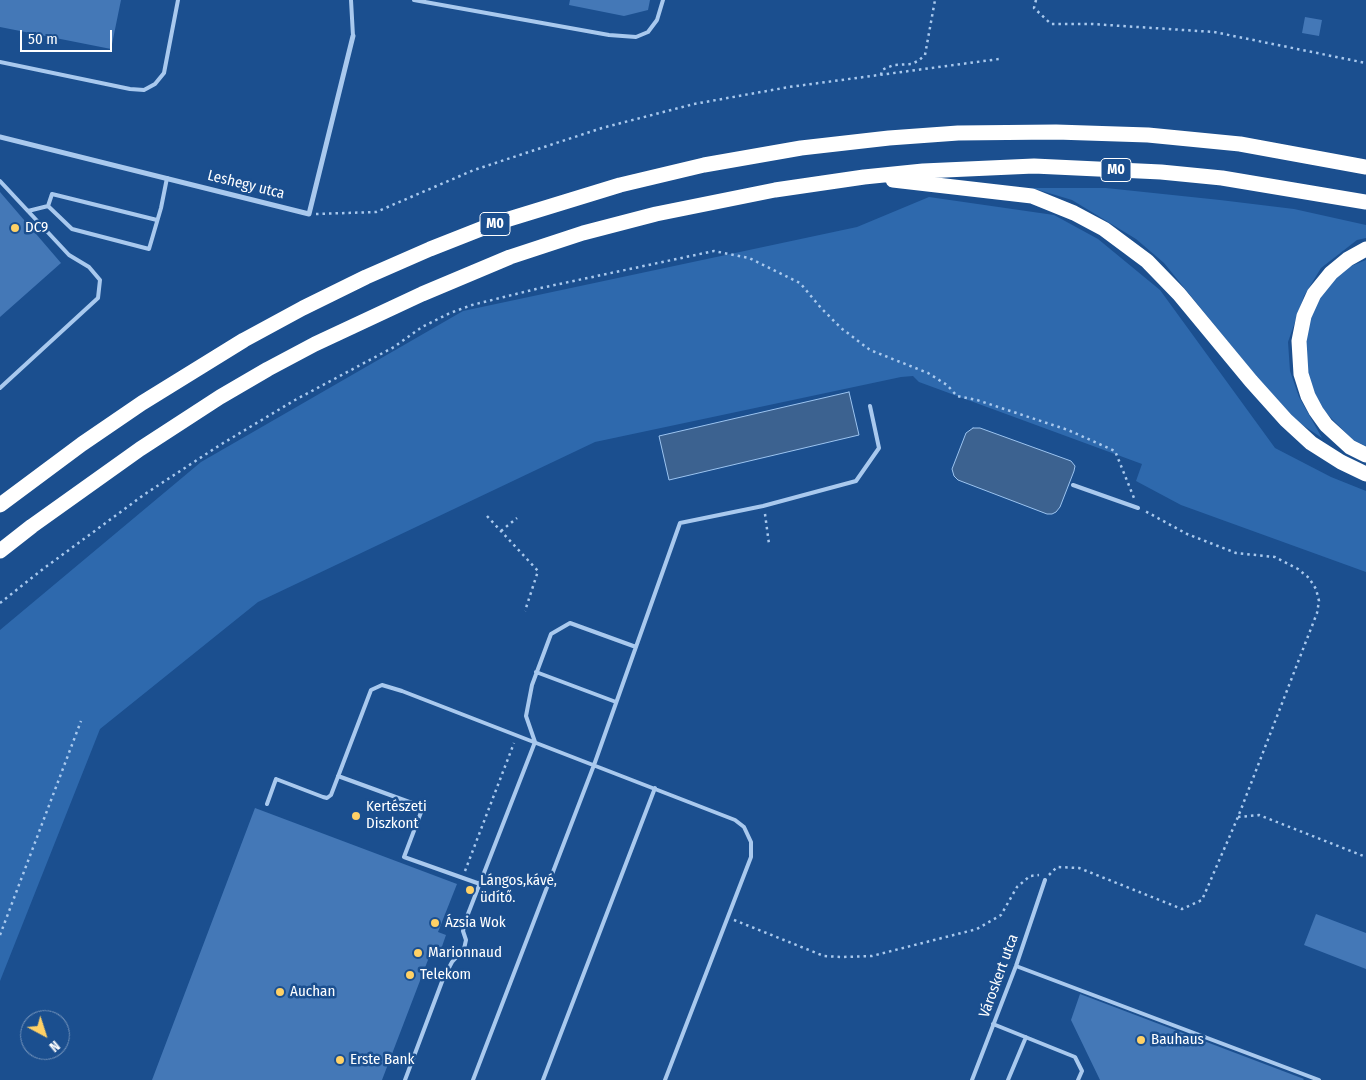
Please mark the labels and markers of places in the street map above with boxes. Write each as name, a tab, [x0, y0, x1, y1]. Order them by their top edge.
place label: DC9	[25, 219, 48, 237]
marker: DC9	[9, 222, 21, 234]
place label: Kertészeti Diszkont	[366, 798, 427, 833]
marker: Kertészeti Diszkont	[350, 810, 362, 822]
place label: Lángos,kávé, üdítő.	[480, 872, 557, 907]
marker: Lángos,kávé, üdítő.	[464, 884, 476, 896]
place label: Ázsia Wok	[445, 914, 506, 932]
marker: Ázsia Wok	[429, 917, 441, 929]
place label: Marionnaud	[428, 944, 502, 962]
marker: Marionnaud	[412, 947, 424, 959]
place label: Telekom	[420, 966, 471, 984]
marker: Telekom	[404, 969, 416, 981]
place label: Auchan	[290, 983, 335, 1001]
marker: Auchan	[274, 986, 286, 998]
place label: Bauhaus	[1151, 1031, 1204, 1049]
marker: Bauhaus	[1135, 1034, 1147, 1046]
place label: Erste Bank	[350, 1051, 414, 1069]
marker: Erste Bank	[334, 1054, 346, 1066]

